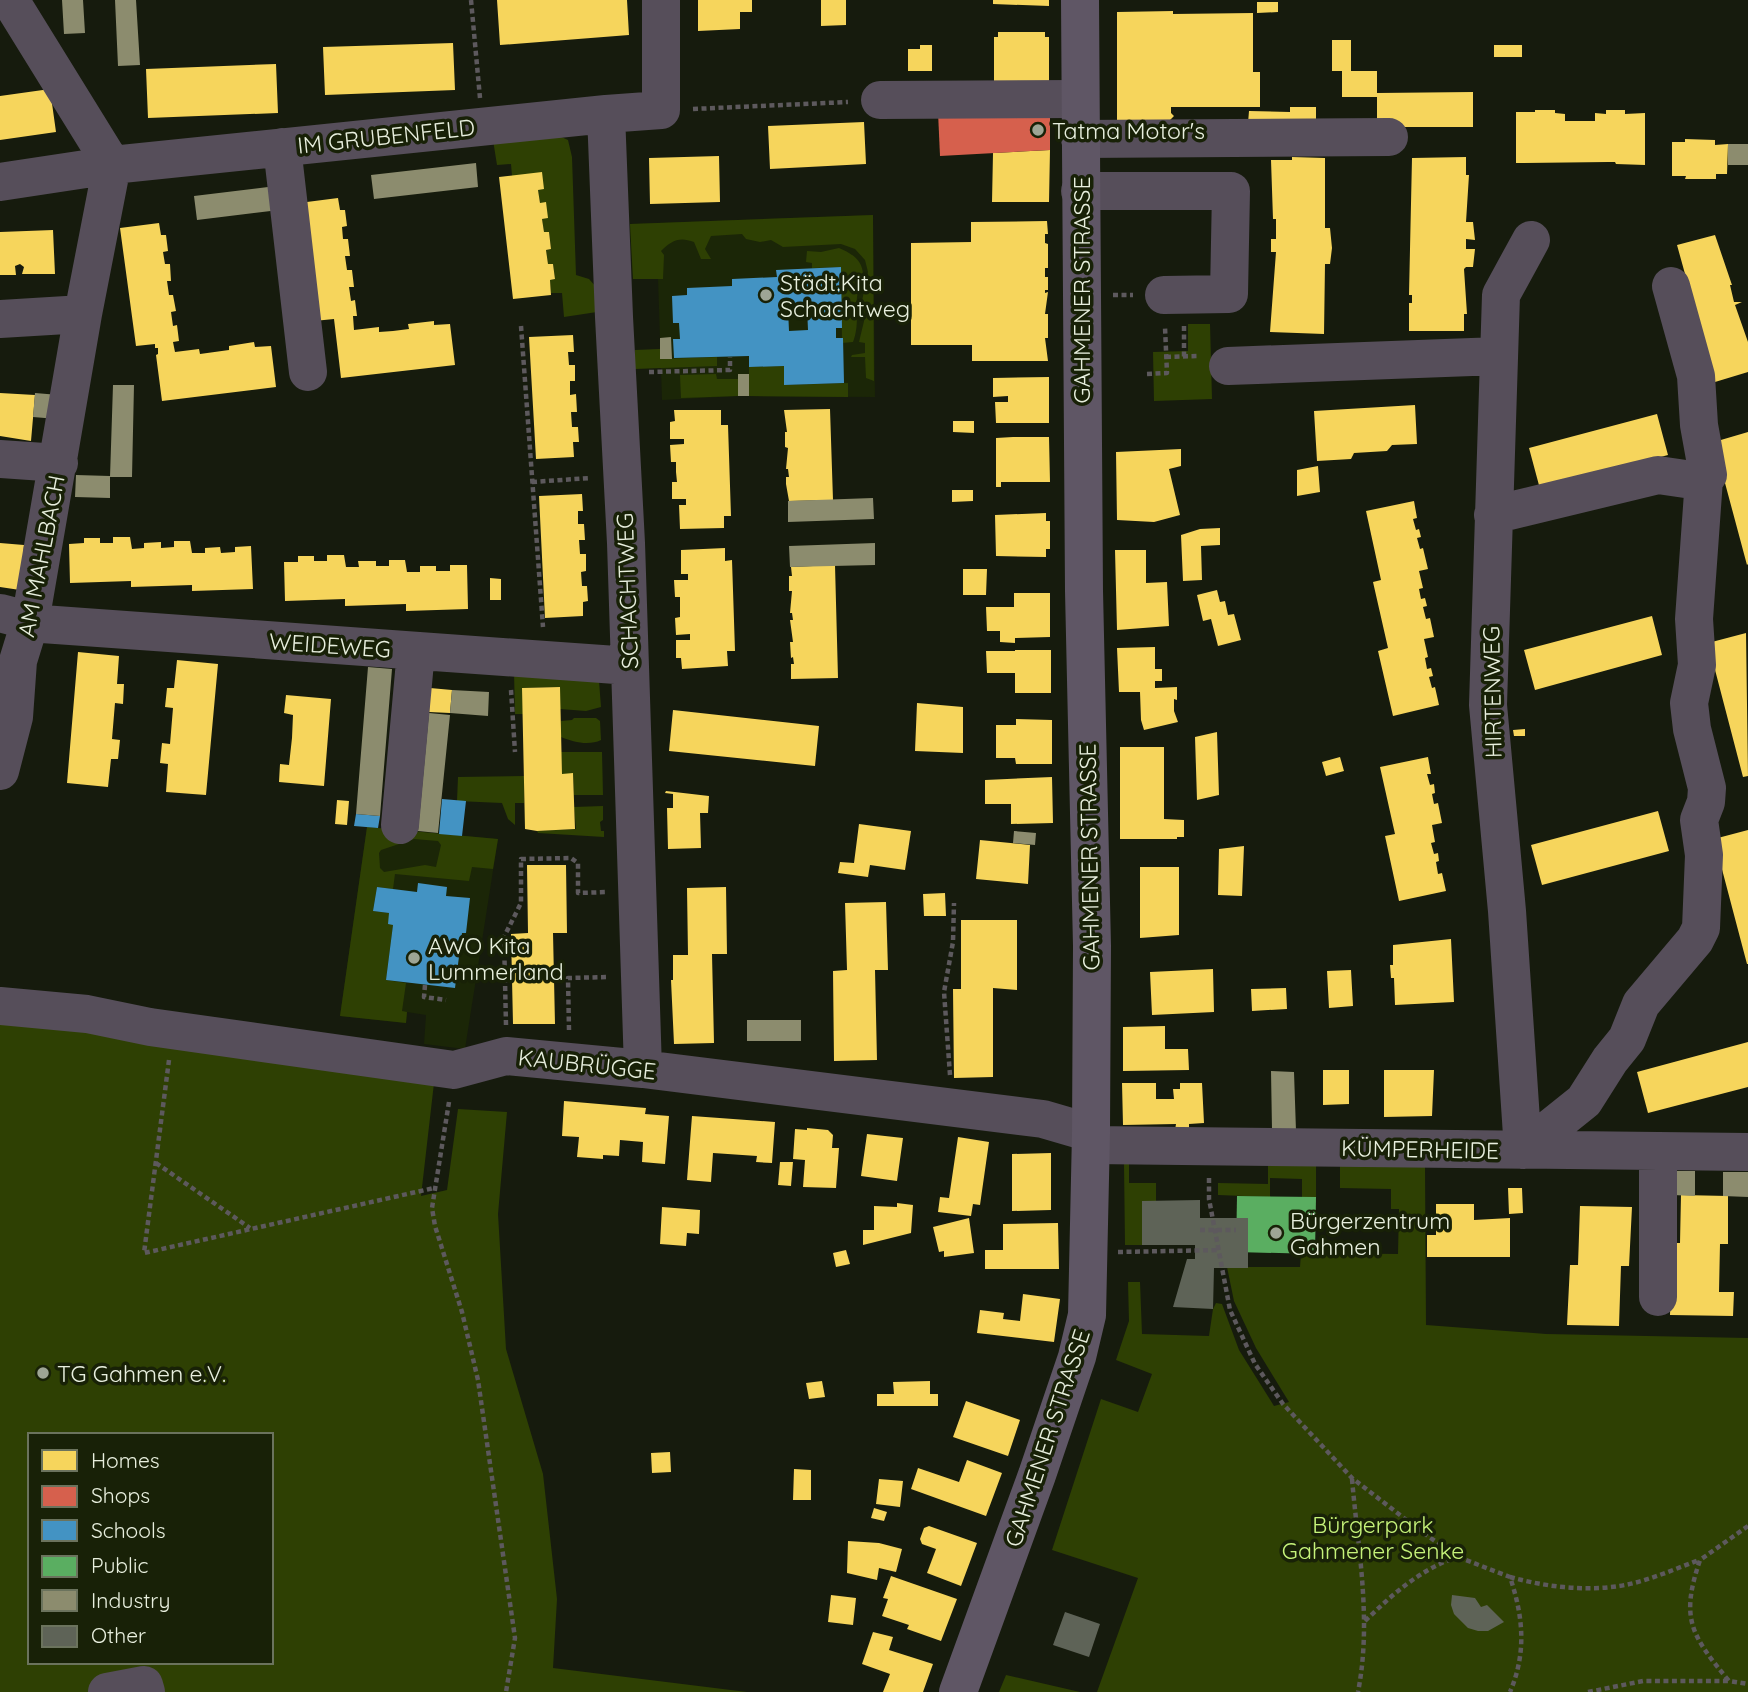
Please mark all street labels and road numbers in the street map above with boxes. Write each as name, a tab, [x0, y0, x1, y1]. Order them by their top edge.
street label: IM GRUBENFELD	[296, 112, 476, 160]
street label: GAHMENER STRASSE	[1067, 176, 1096, 404]
street label: AM MAHLBACH	[11, 473, 71, 639]
street label: SCHACHTWEG	[610, 512, 644, 670]
street label: WEIDEWEG	[268, 626, 392, 664]
street label: HIRTENWEG	[1476, 626, 1508, 758]
street label: GAHMENER STRASSE	[1073, 743, 1105, 971]
street label: KAUBRÜGGE	[517, 1042, 657, 1086]
street label: KÜMPERHEIDE	[1341, 1133, 1499, 1165]
street label: GAHMENER STRASSE	[998, 1326, 1096, 1550]

